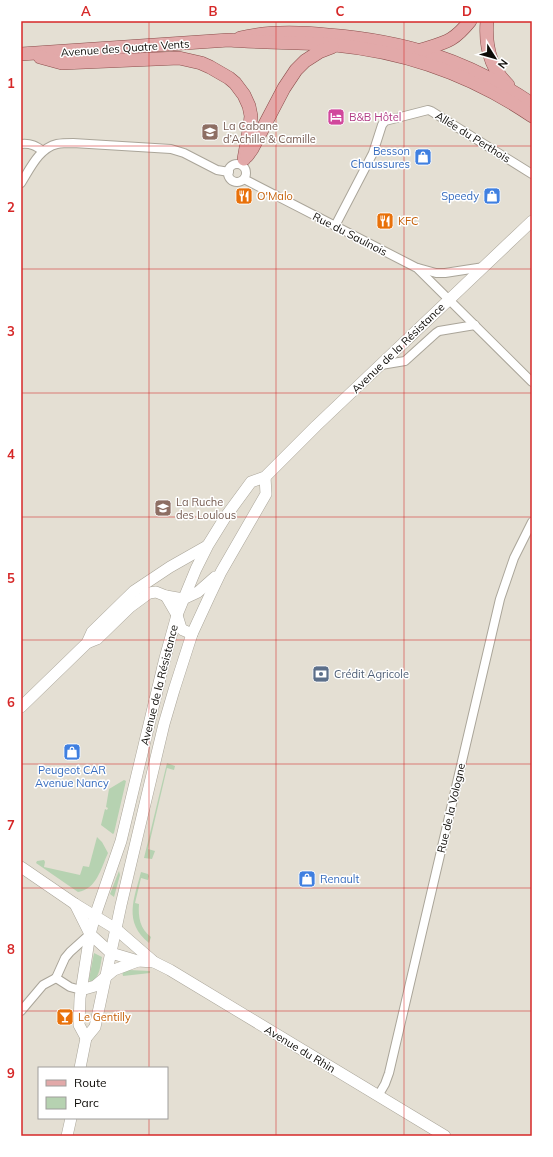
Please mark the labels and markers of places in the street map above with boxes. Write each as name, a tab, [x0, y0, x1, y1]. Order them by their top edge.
hotel icon: B&B Hôtel	[326, 107, 346, 127]
place label: B&B Hôtel	[349, 110, 401, 124]
place label: La Cabane d’Achille & Camille	[223, 119, 316, 146]
school or university icon: La Cabane d’Achille & Camille	[200, 122, 220, 142]
place label: Besson Chaussures	[350, 144, 410, 171]
shop icon: Besson Chaussures	[413, 147, 433, 167]
restaurant icon: O'Malo	[234, 186, 254, 206]
shop icon: Speedy	[482, 186, 502, 206]
place label: O'Malo	[257, 189, 293, 203]
place label: Speedy	[441, 189, 479, 203]
restaurant icon: KFC	[375, 211, 395, 231]
place label: KFC	[398, 214, 419, 228]
place label: La Ruche des Loulous	[176, 495, 236, 522]
school or university icon: La Ruche des Loulous	[153, 498, 173, 518]
bank icon: Crédit Agricole	[311, 664, 331, 684]
place label: Crédit Agricole	[334, 667, 409, 681]
shop icon: Peugeot CAR Avenue Nancy	[62, 742, 82, 762]
place label: Peugeot CAR Avenue Nancy	[35, 763, 109, 790]
shop icon: Renault	[297, 869, 317, 889]
place label: Renault	[320, 872, 359, 886]
bar icon: Le Gentilly	[55, 1007, 75, 1027]
place label: Le Gentilly	[78, 1010, 131, 1024]

